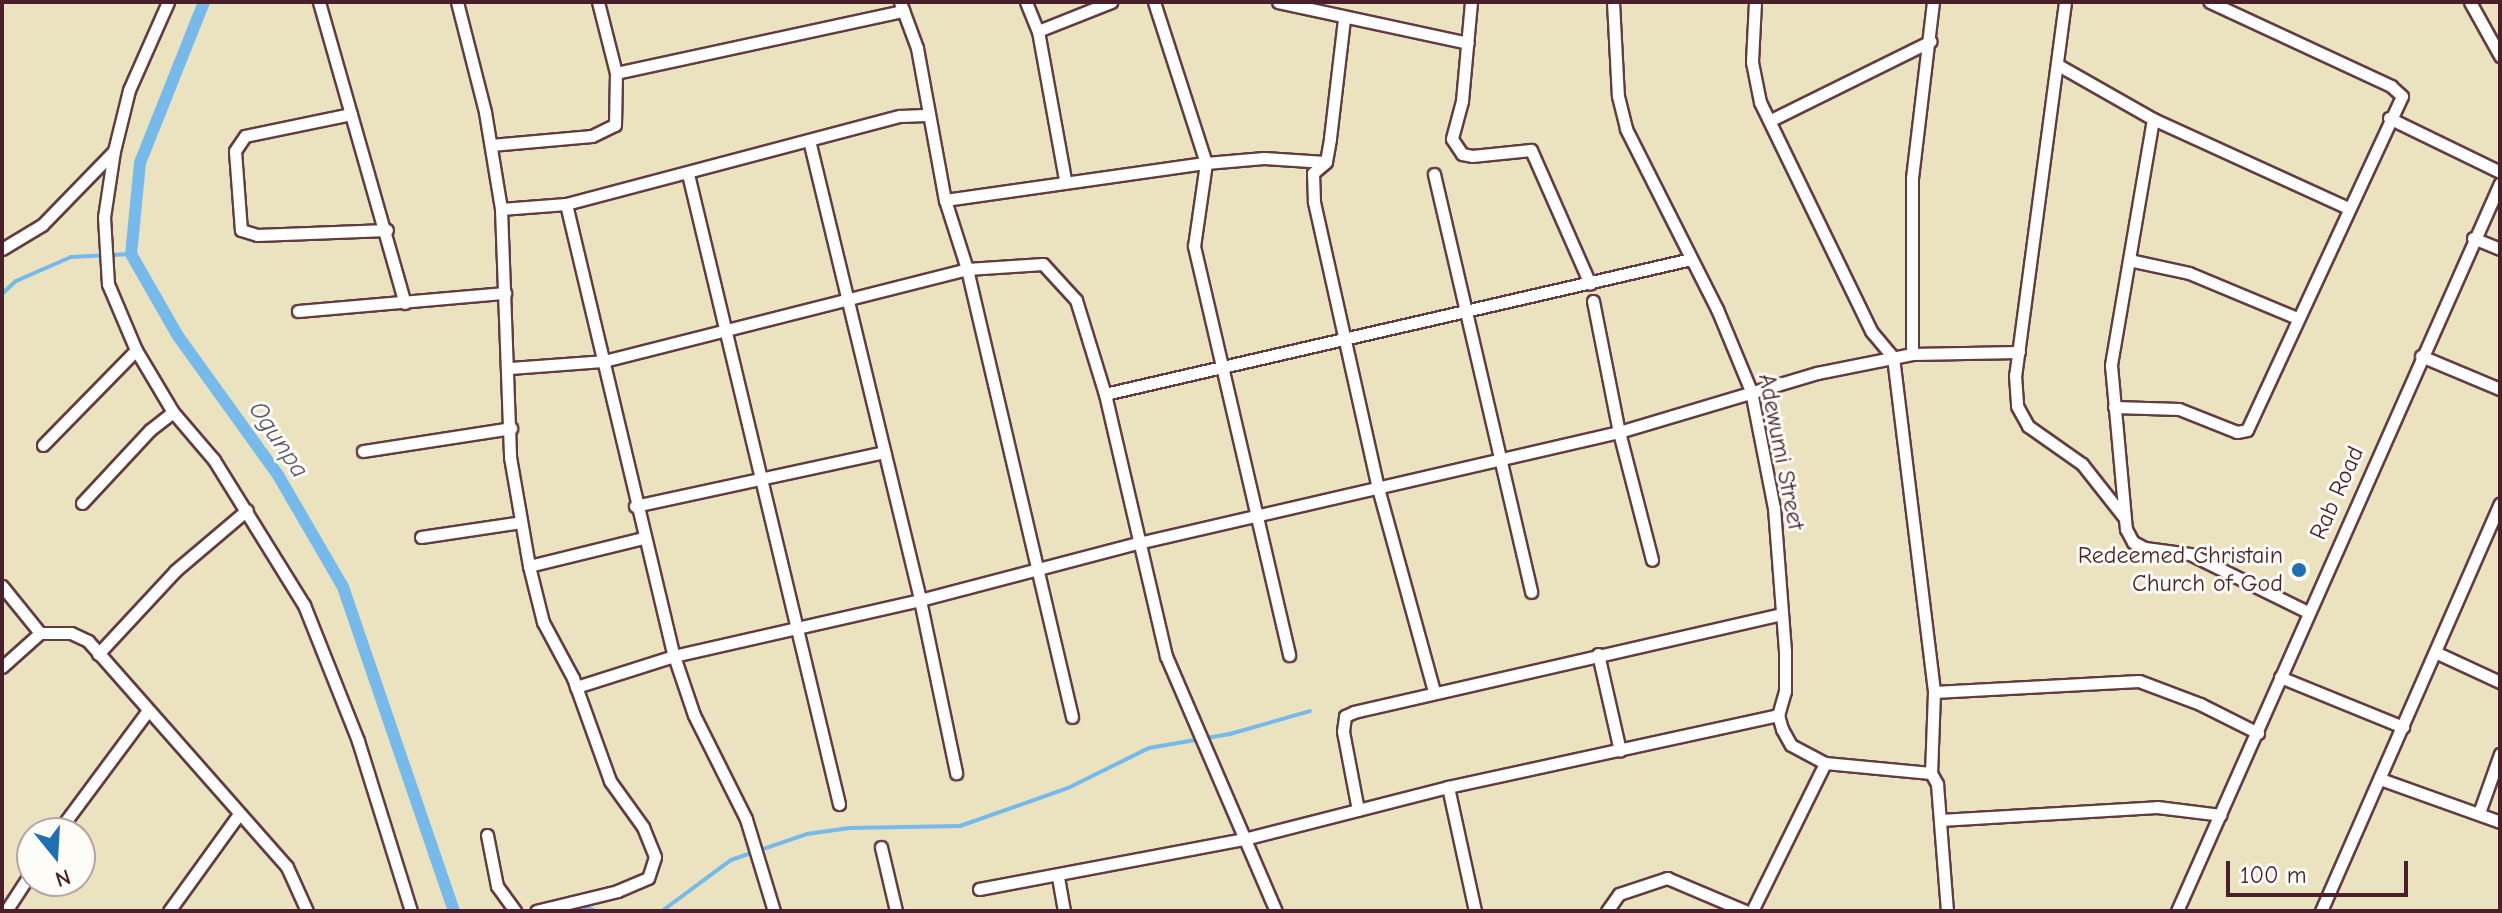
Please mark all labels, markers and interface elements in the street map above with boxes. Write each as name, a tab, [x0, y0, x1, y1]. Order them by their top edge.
street label: Adewumi Street	[1752, 371, 1810, 533]
water label: Ogunpa	[241, 396, 315, 484]
street label: Rab Road	[2304, 442, 2370, 544]
place label: Redeemed Christain Church of God	[2078, 542, 2283, 598]
marker: Redeemed Christain Church of God	[2290, 561, 2308, 579]
north arrow	[16, 817, 96, 897]
scale bar	[2230, 845, 2412, 895]
text: 100 m	[2240, 861, 2307, 889]
text: N	[52, 863, 74, 893]

